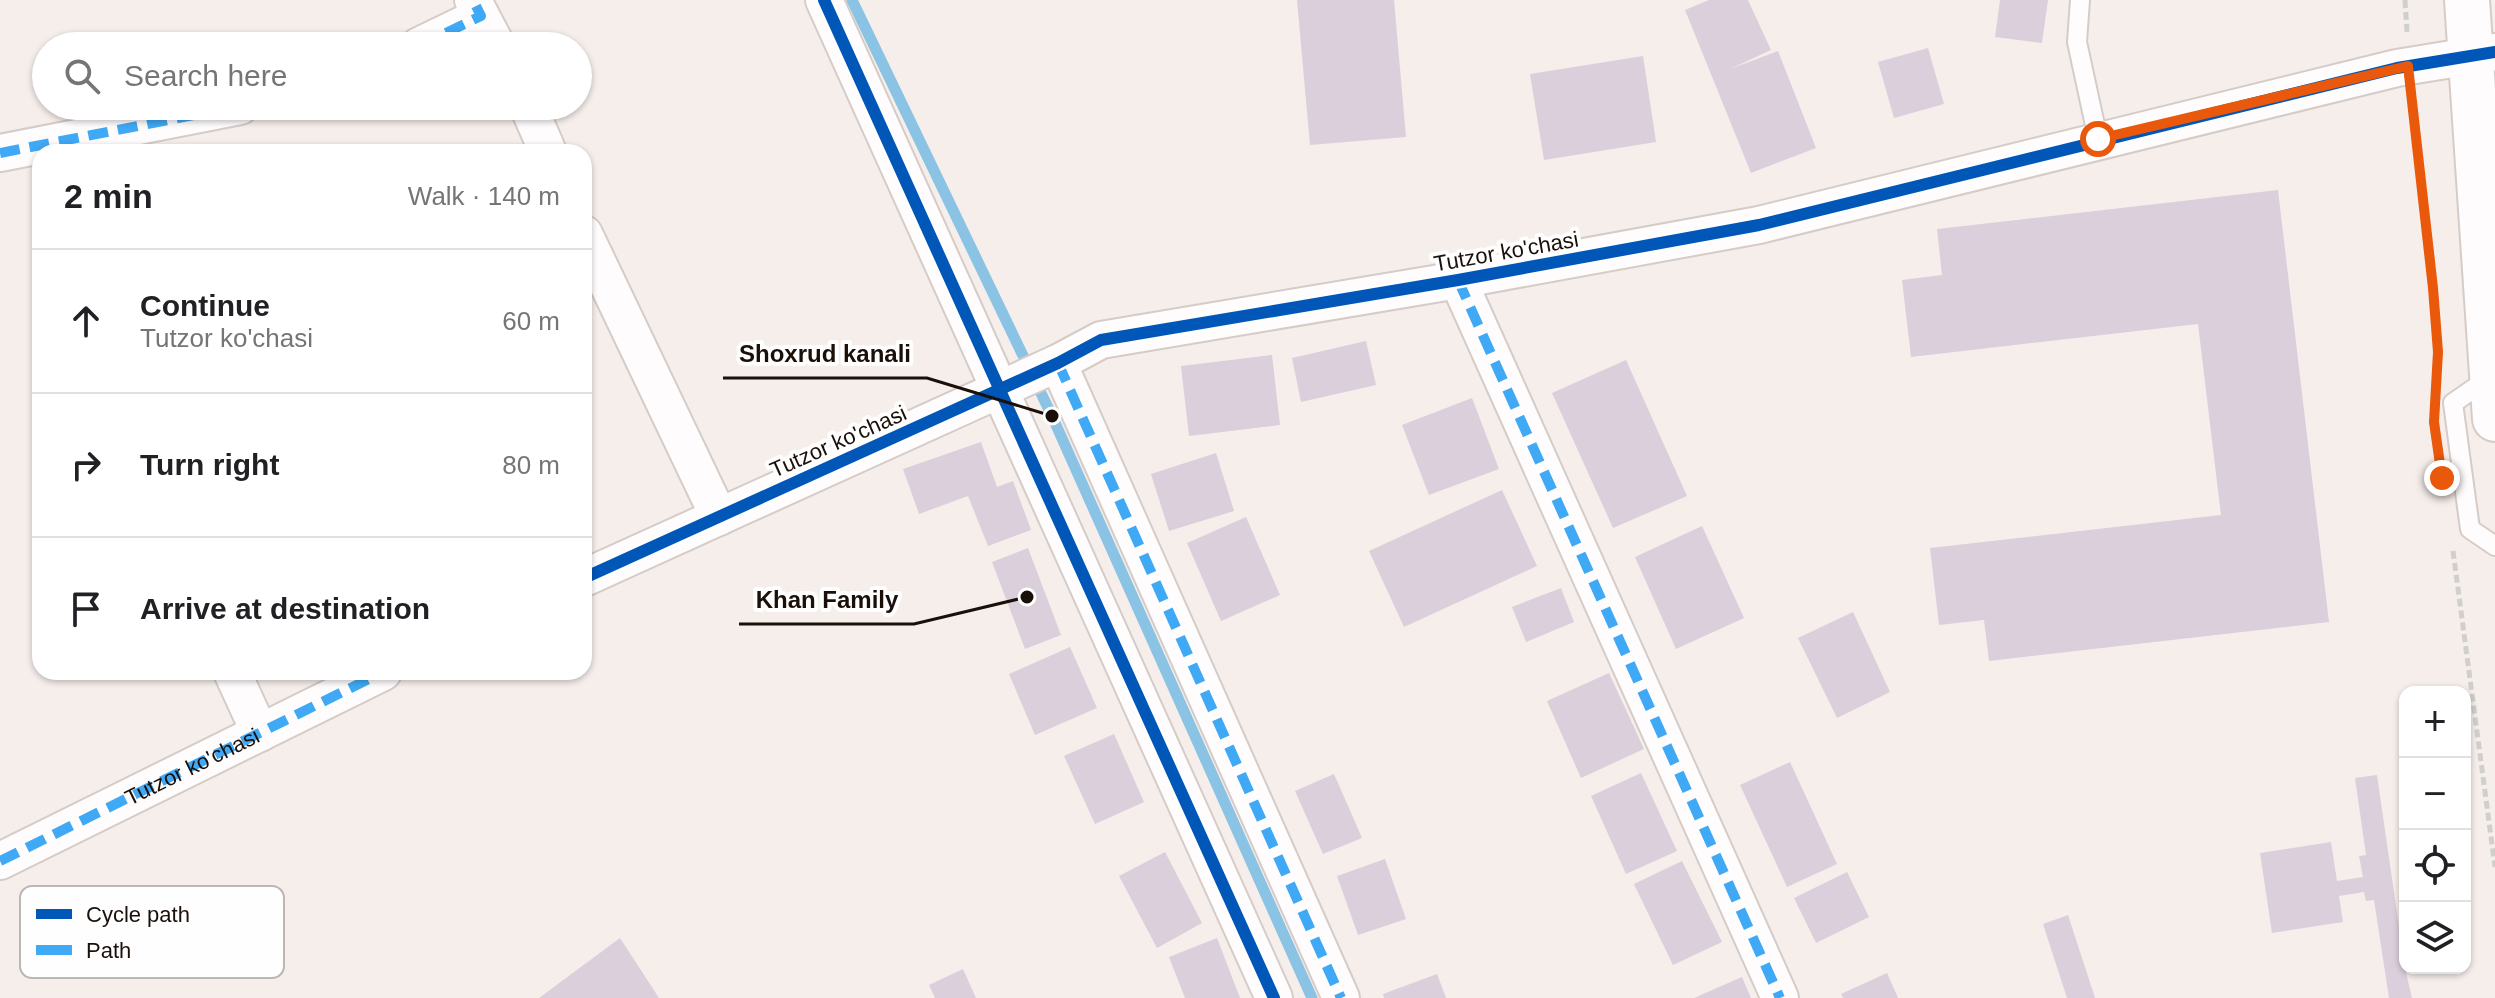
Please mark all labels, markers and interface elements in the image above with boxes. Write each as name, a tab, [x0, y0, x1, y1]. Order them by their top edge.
search box	[32, 32, 592, 120]
icon: search	[60, 54, 104, 98]
text: Search here	[124, 59, 287, 92]
route start	[2080, 121, 2116, 157]
text: 2 min	[64, 177, 153, 215]
text: Walk · 140 m	[408, 181, 560, 211]
street label: Tutzor ko'chasi	[1432, 226, 1580, 277]
text: Continue	[140, 289, 270, 322]
icon: ahead	[64, 299, 108, 343]
text: 60 m	[502, 306, 560, 336]
text: Tutzor ko'chasi	[140, 323, 313, 353]
callout: Shoxrud kanali	[723, 330, 927, 378]
text: Shoxrud kanali	[739, 340, 911, 367]
street label: Tutzor ko'chasi	[766, 400, 910, 483]
icon: right	[64, 443, 108, 487]
text: Turn right	[140, 448, 279, 481]
text: 80 m	[502, 450, 560, 480]
route end	[2424, 460, 2460, 496]
callout: Khan Family	[739, 576, 914, 624]
text: Khan Family	[756, 586, 899, 613]
icon: arrive	[64, 587, 108, 631]
text: Arrive at destination	[140, 592, 430, 625]
map controls	[2399, 686, 2471, 974]
button: +	[2399, 686, 2471, 758]
street label: Tutzor ko'chasi	[121, 723, 263, 810]
button: −	[2399, 758, 2471, 830]
button: locate	[2399, 830, 2471, 902]
legend	[20, 886, 284, 978]
text: Cycle path	[86, 902, 190, 927]
button: layers	[2399, 902, 2471, 974]
text: Path	[86, 938, 131, 963]

